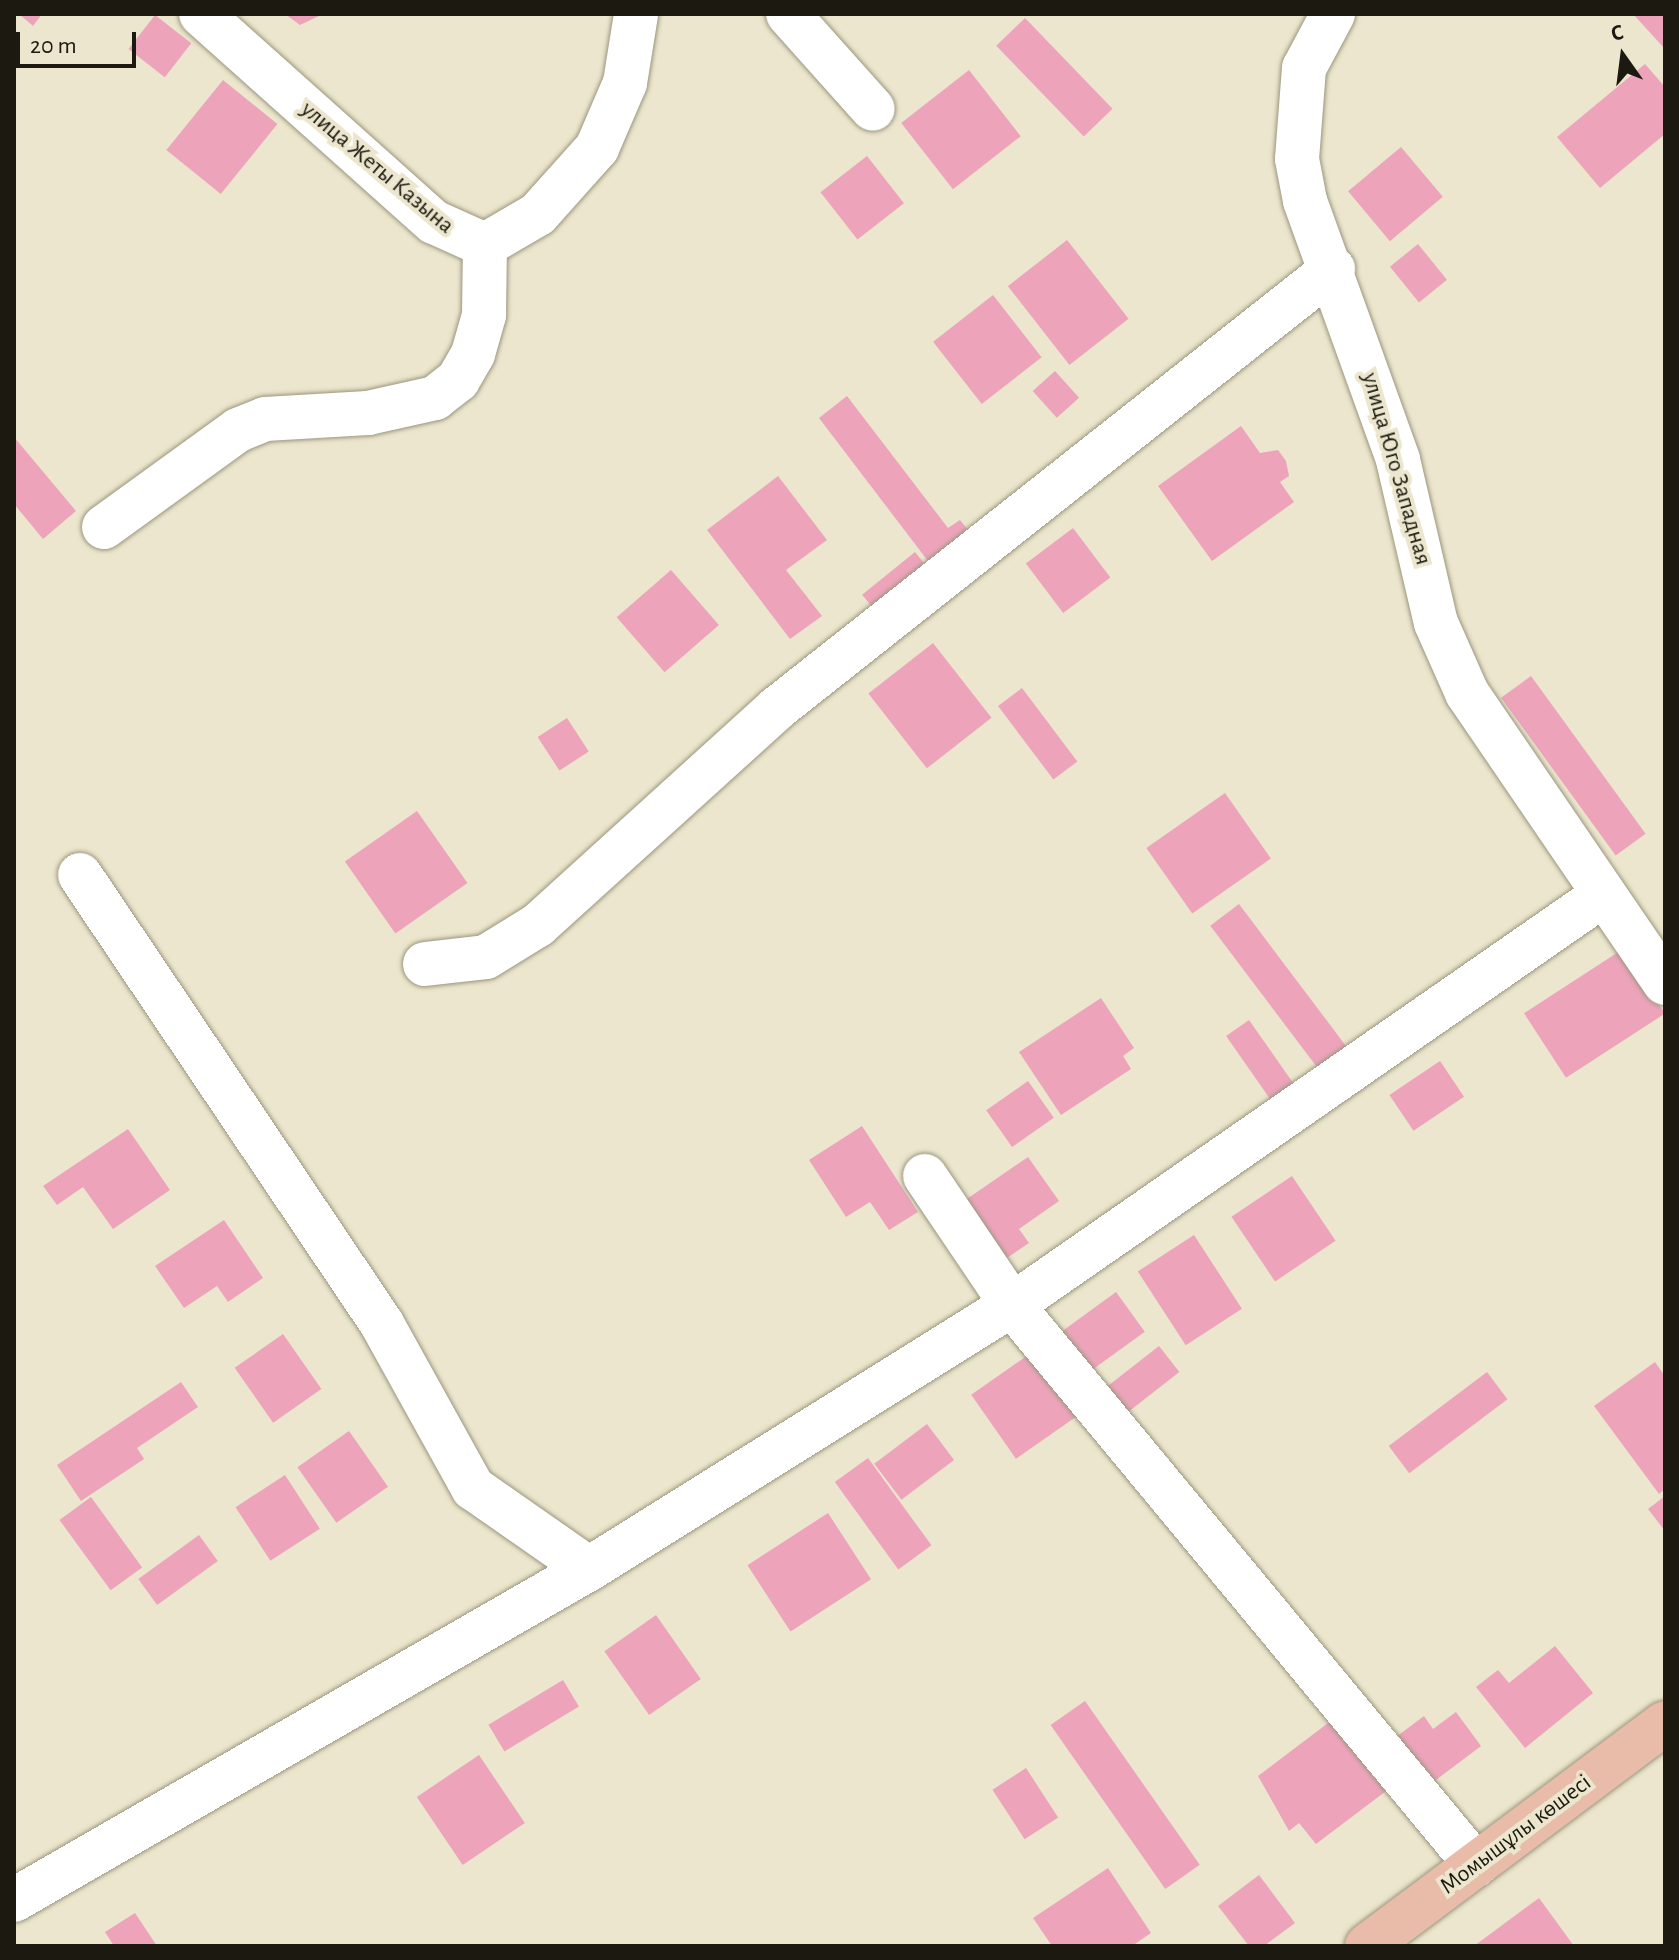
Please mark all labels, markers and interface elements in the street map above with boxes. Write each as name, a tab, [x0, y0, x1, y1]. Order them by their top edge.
scale bar	[20, 16, 140, 66]
north arrow	[1583, 16, 1663, 96]
text: С	[1609, 21, 1626, 45]
text: 20 m	[30, 34, 77, 58]
street label: улица Жеты Казына	[295, 96, 459, 240]
street label: улица Юго Западная	[1355, 370, 1437, 568]
street label: Момышұлы көшесі	[1435, 1769, 1597, 1901]

